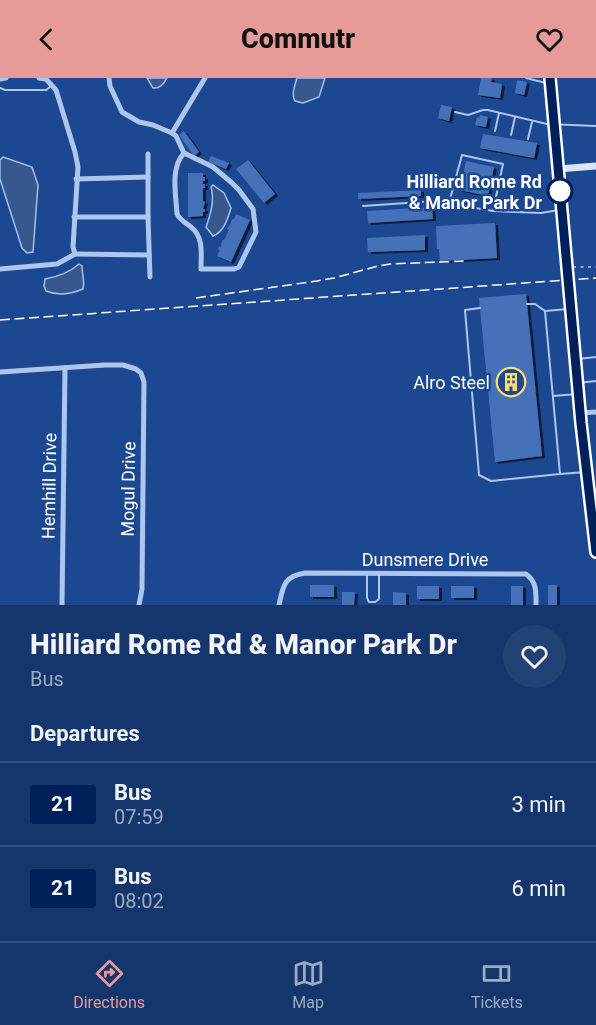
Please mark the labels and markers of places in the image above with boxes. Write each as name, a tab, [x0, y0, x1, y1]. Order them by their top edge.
place label: Hilliard Rome Rd & Manor Park Dr	[406, 171, 542, 213]
marker: Hilliard Rome Rd & Manor Park Dr	[547, 178, 573, 204]
building icon: Alro Steel	[495, 366, 527, 398]
place label: Alro Steel	[413, 372, 490, 393]

